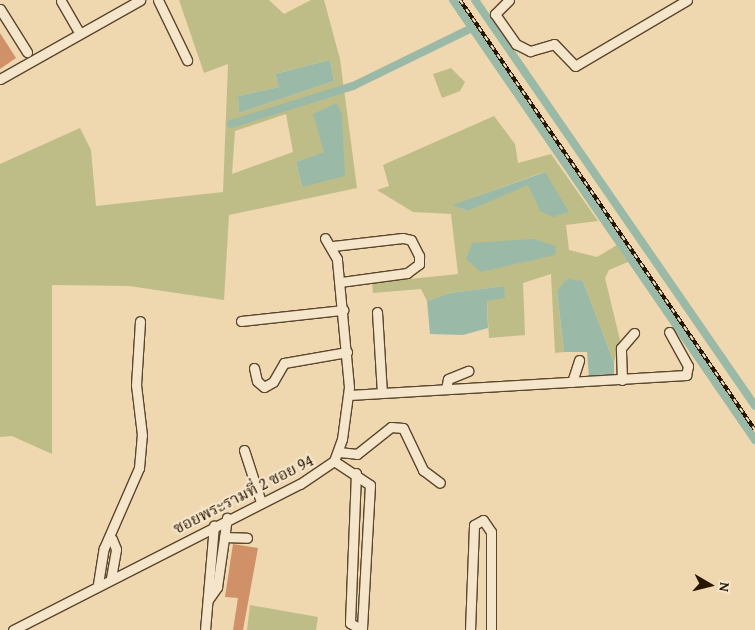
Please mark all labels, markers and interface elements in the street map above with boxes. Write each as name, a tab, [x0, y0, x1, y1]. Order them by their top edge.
street label: ซอยพระรามที่ 2 ซอย 94	[170, 450, 316, 538]
north arrow	[685, 560, 735, 610]
text: N	[714, 581, 735, 593]

